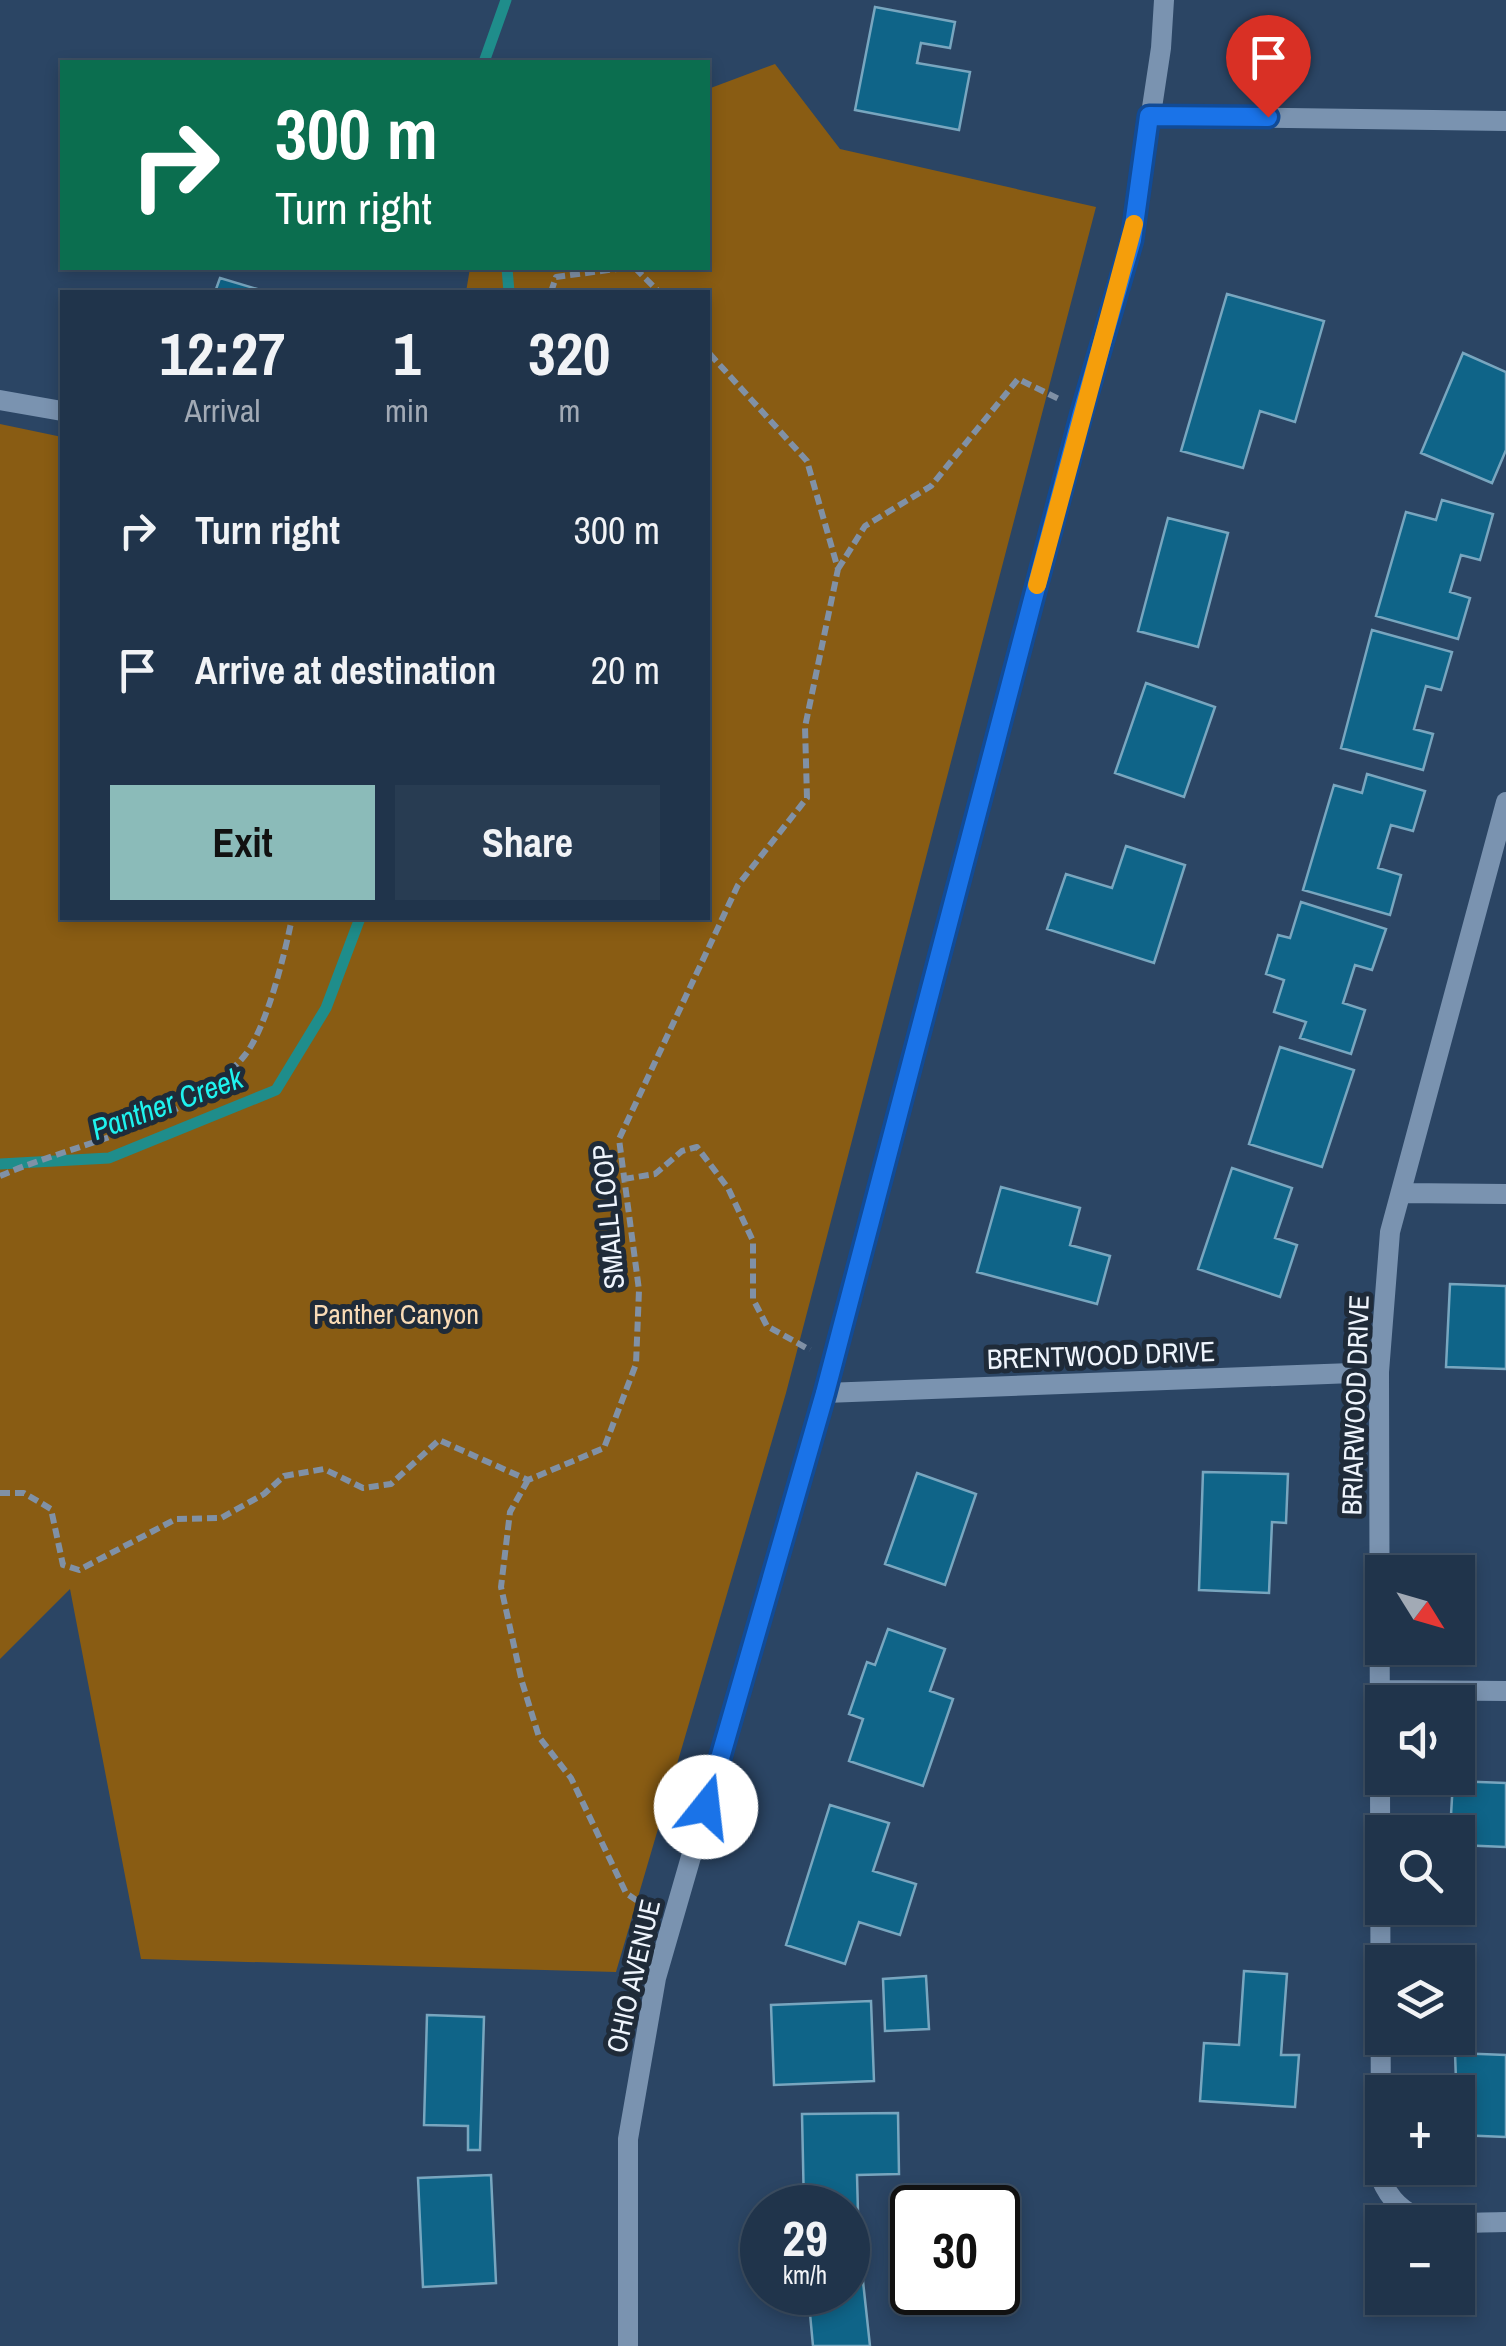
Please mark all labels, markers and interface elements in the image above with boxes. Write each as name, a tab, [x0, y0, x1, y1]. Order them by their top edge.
pin	[1226, 15, 1311, 118]
icon: arrive	[1241, 30, 1296, 85]
text: 300 m	[275, 87, 438, 181]
icon: right	[110, 100, 240, 230]
text: Turn right	[275, 177, 432, 238]
text: 12:27	[160, 313, 285, 394]
text: 1	[393, 313, 421, 394]
text: 320	[528, 313, 610, 394]
text: Arrival	[185, 389, 260, 432]
text: min	[385, 389, 429, 432]
text: m	[558, 389, 580, 432]
icon: right	[110, 503, 165, 558]
text: Turn right	[195, 505, 340, 556]
text: 300 m	[573, 505, 660, 556]
icon: arrive	[110, 643, 165, 698]
text: Arrive at destination	[195, 645, 496, 696]
text: 20 m	[591, 645, 660, 696]
button: Exit	[110, 785, 375, 900]
button: Share	[395, 785, 660, 900]
water label: Panther Creek	[85, 1057, 250, 1149]
street label: SMALL LOOP	[583, 1143, 633, 1291]
street label: BRIARWOOD DRIVE	[1332, 1294, 1378, 1516]
park label: Panther Canyon	[313, 1295, 479, 1333]
street label: BRENTWOOD DRIVE	[986, 1332, 1216, 1378]
north arrow	[1365, 1555, 1475, 1665]
map controls	[1365, 1555, 1475, 2315]
button: sound	[1365, 1685, 1475, 1795]
position arrow	[654, 1755, 758, 1859]
button: search	[1365, 1815, 1475, 1925]
street label: OHIO AVENUE	[597, 1895, 669, 2057]
button: layers	[1365, 1945, 1475, 2055]
button: +	[1365, 2075, 1475, 2185]
speed limit sign: 30	[890, 2185, 1020, 2315]
text: 29	[782, 2204, 828, 2272]
button: −	[1365, 2205, 1475, 2315]
text: km/h	[783, 2258, 827, 2292]

